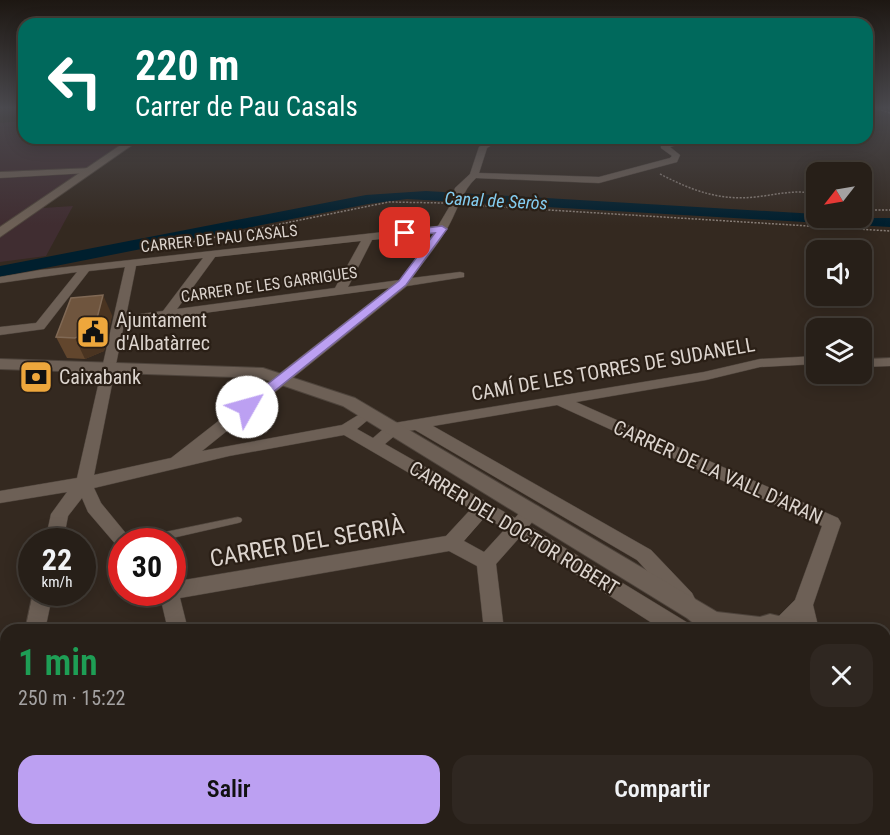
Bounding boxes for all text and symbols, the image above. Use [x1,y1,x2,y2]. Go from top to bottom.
text: 220 m [135,41,240,90]
icon: left [36,42,114,120]
text: Carrer de Pau Casals [135,91,358,123]
north arrow [806,162,872,228]
map controls [806,162,872,384]
water label: Canal de Seròs [444,187,548,214]
pin [379,207,430,258]
icon: arrive [388,216,421,249]
street label: CARRER DE PAU CASALS [140,221,298,256]
button: sound [806,240,872,306]
street label: CARRER DE LES GARRIGUES [180,263,359,306]
place label: Ajuntament d'Albatàrrec [116,308,210,355]
public building icon: Ajuntament d'Albatàrrec [75,314,111,350]
button: layers [806,318,872,384]
street label: CAMÍ DE LES TORRES DE SUDANELL [469,332,757,406]
bank icon: Caixabank [18,359,54,395]
place label: Caixabank [59,365,141,389]
position arrow [215,375,279,439]
street label: CARRER DE LA VALL D'ARAN [610,415,826,529]
street label: CARRER DEL DOCTOR ROBERT [405,456,623,600]
street label: CARRER DEL SEGRIÀ [208,511,407,573]
speed limit sign: 30 [108,528,186,606]
text: 22 [42,542,72,577]
text: km/h [42,573,72,591]
text: 1 min [18,642,98,684]
button: close [810,644,873,707]
text: 250 m · 15:22 [18,686,125,710]
button: Salir [18,755,440,824]
button: Compartir [452,755,873,824]

